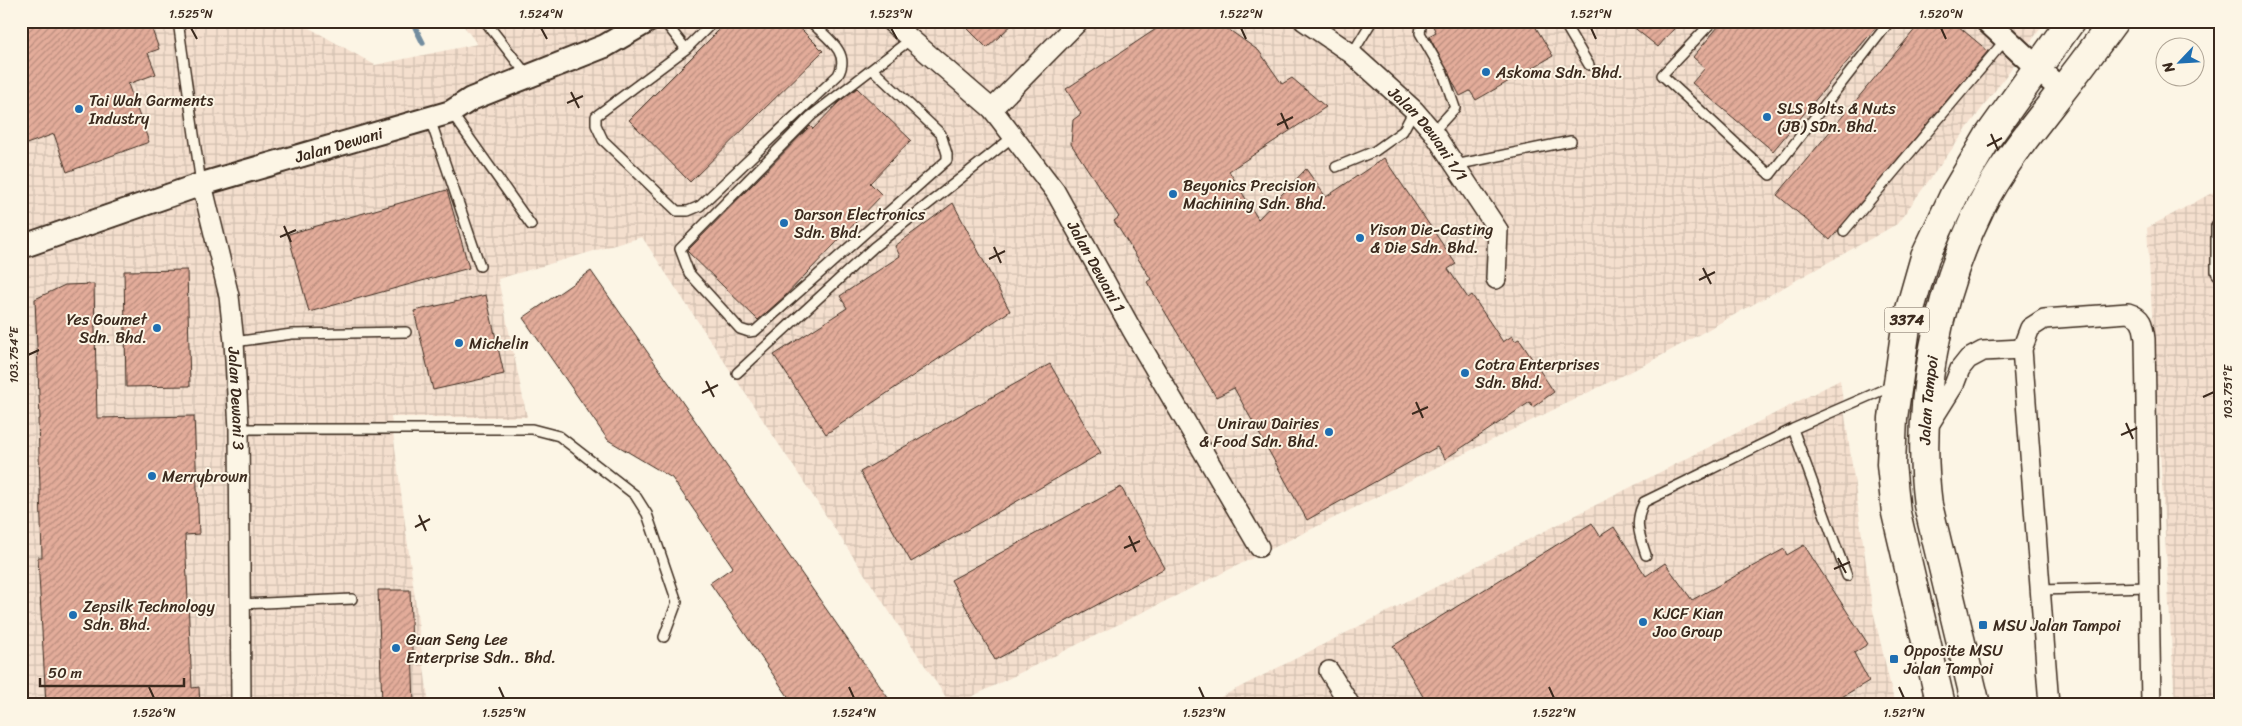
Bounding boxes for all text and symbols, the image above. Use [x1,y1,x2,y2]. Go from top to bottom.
text: 1.525°N [169,3,214,25]
text: 1.524°N [519,3,564,25]
text: 1.523°N [869,3,913,25]
text: 1.522°N [1219,3,1263,25]
text: 1.521°N [1570,3,1612,25]
text: 1.520°N [1919,3,1964,25]
north arrow [2154,38,2204,88]
text: N [2155,57,2182,78]
place label: Askoma Sdn. Bhd. [1495,58,1623,87]
marker: Askoma Sdn. Bhd. [1480,66,1492,78]
street label: Jalan Dewani 1/1 [1380,78,1476,187]
place label: Tai Wah Garments Industry [88,86,214,133]
place label: SLS Bolts & Nuts (JB) SDn. Bhd. [1777,94,1897,141]
marker: Tai Wah Garments Industry [73,103,85,115]
marker: SLS Bolts & Nuts (JB) SDn. Bhd. [1761,111,1773,123]
street label: Jalan Dewani [290,118,387,172]
place label: Beyonics Precision Machining Sdn. Bhd. [1183,171,1327,218]
marker: Beyonics Precision Machining Sdn. Bhd. [1167,188,1179,200]
place label: Darson Electronics Sdn. Bhd. [794,200,926,247]
street label: Jalan Dewani 1 [1058,214,1134,318]
place label: Yison Die-Casting & Die Sdn. Bhd. [1370,215,1493,262]
marker: Darson Electronics Sdn. Bhd. [778,217,790,229]
marker: Yison Die-Casting & Die Sdn. Bhd. [1354,232,1366,244]
place label: Yes Goumet Sdn. Bhd. [67,305,148,352]
road number: 3374 [1884,308,1930,332]
marker: Yes Goumet Sdn. Bhd. [151,322,163,334]
text: 103.754°E [3,325,25,383]
place label: Michelin [469,329,529,358]
marker: Michelin [453,337,465,349]
street label: Jalan Dewani 3 [219,345,253,450]
place label: Cotra Enterprises Sdn. Bhd. [1475,350,1600,397]
street label: Jalan Tampoi [1910,353,1947,446]
text: 103.751°E [2217,364,2239,419]
marker: Cotra Enterprises Sdn. Bhd. [1459,367,1471,379]
place label: Uniraw Dairies & Food Sdn. Bhd. [1199,409,1320,456]
marker: Uniraw Dairies & Food Sdn. Bhd. [1323,426,1335,438]
place label: Merrybrown [162,462,248,491]
marker: Merrybrown [146,470,158,482]
place label: Zepsilk Technology Sdn. Bhd. [83,592,215,639]
place label: KJCF Kian Joo Group [1652,599,1724,646]
marker: Zepsilk Technology Sdn. Bhd. [67,609,79,621]
place label: MSU Jalan Tampoi [1993,611,2121,640]
marker: KJCF Kian Joo Group [1637,616,1649,628]
marker: MSU Jalan Tampoi [1977,619,1989,631]
place label: Guan Seng Lee Enterprise Sdn.. Bhd. [406,625,556,672]
place label: Opposite MSU Jalan Tampoi [1903,636,2003,683]
marker: Guan Seng Lee Enterprise Sdn.. Bhd. [390,642,402,654]
marker: Opposite MSU Jalan Tampoi [1888,653,1900,665]
scale bar [40,656,184,688]
text: 50 m [48,660,83,686]
text: 1.526°N [132,702,176,724]
text: 1.525°N [482,702,527,724]
text: 1.524°N [832,702,877,724]
text: 1.523°N [1182,702,1226,724]
text: 1.522°N [1532,702,1576,724]
text: 1.521°N [1883,702,1925,724]

